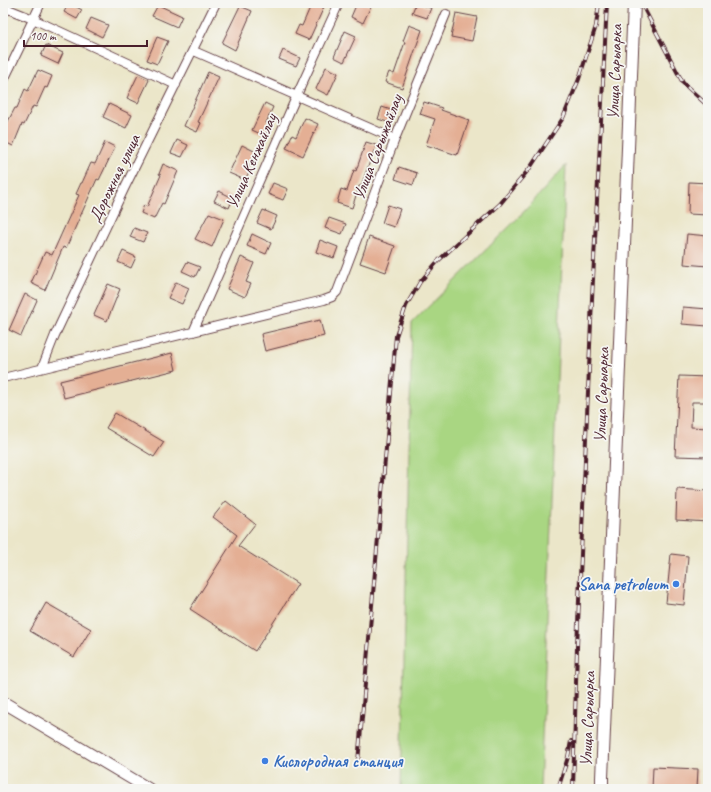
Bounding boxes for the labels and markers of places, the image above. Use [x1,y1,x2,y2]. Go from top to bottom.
place label: Sana petroleum [579,574,669,595]
marker: Sana petroleum [671,579,681,589]
place label: Кислородная станция [273,751,403,772]
marker: Кислородная станция [260,756,270,766]

